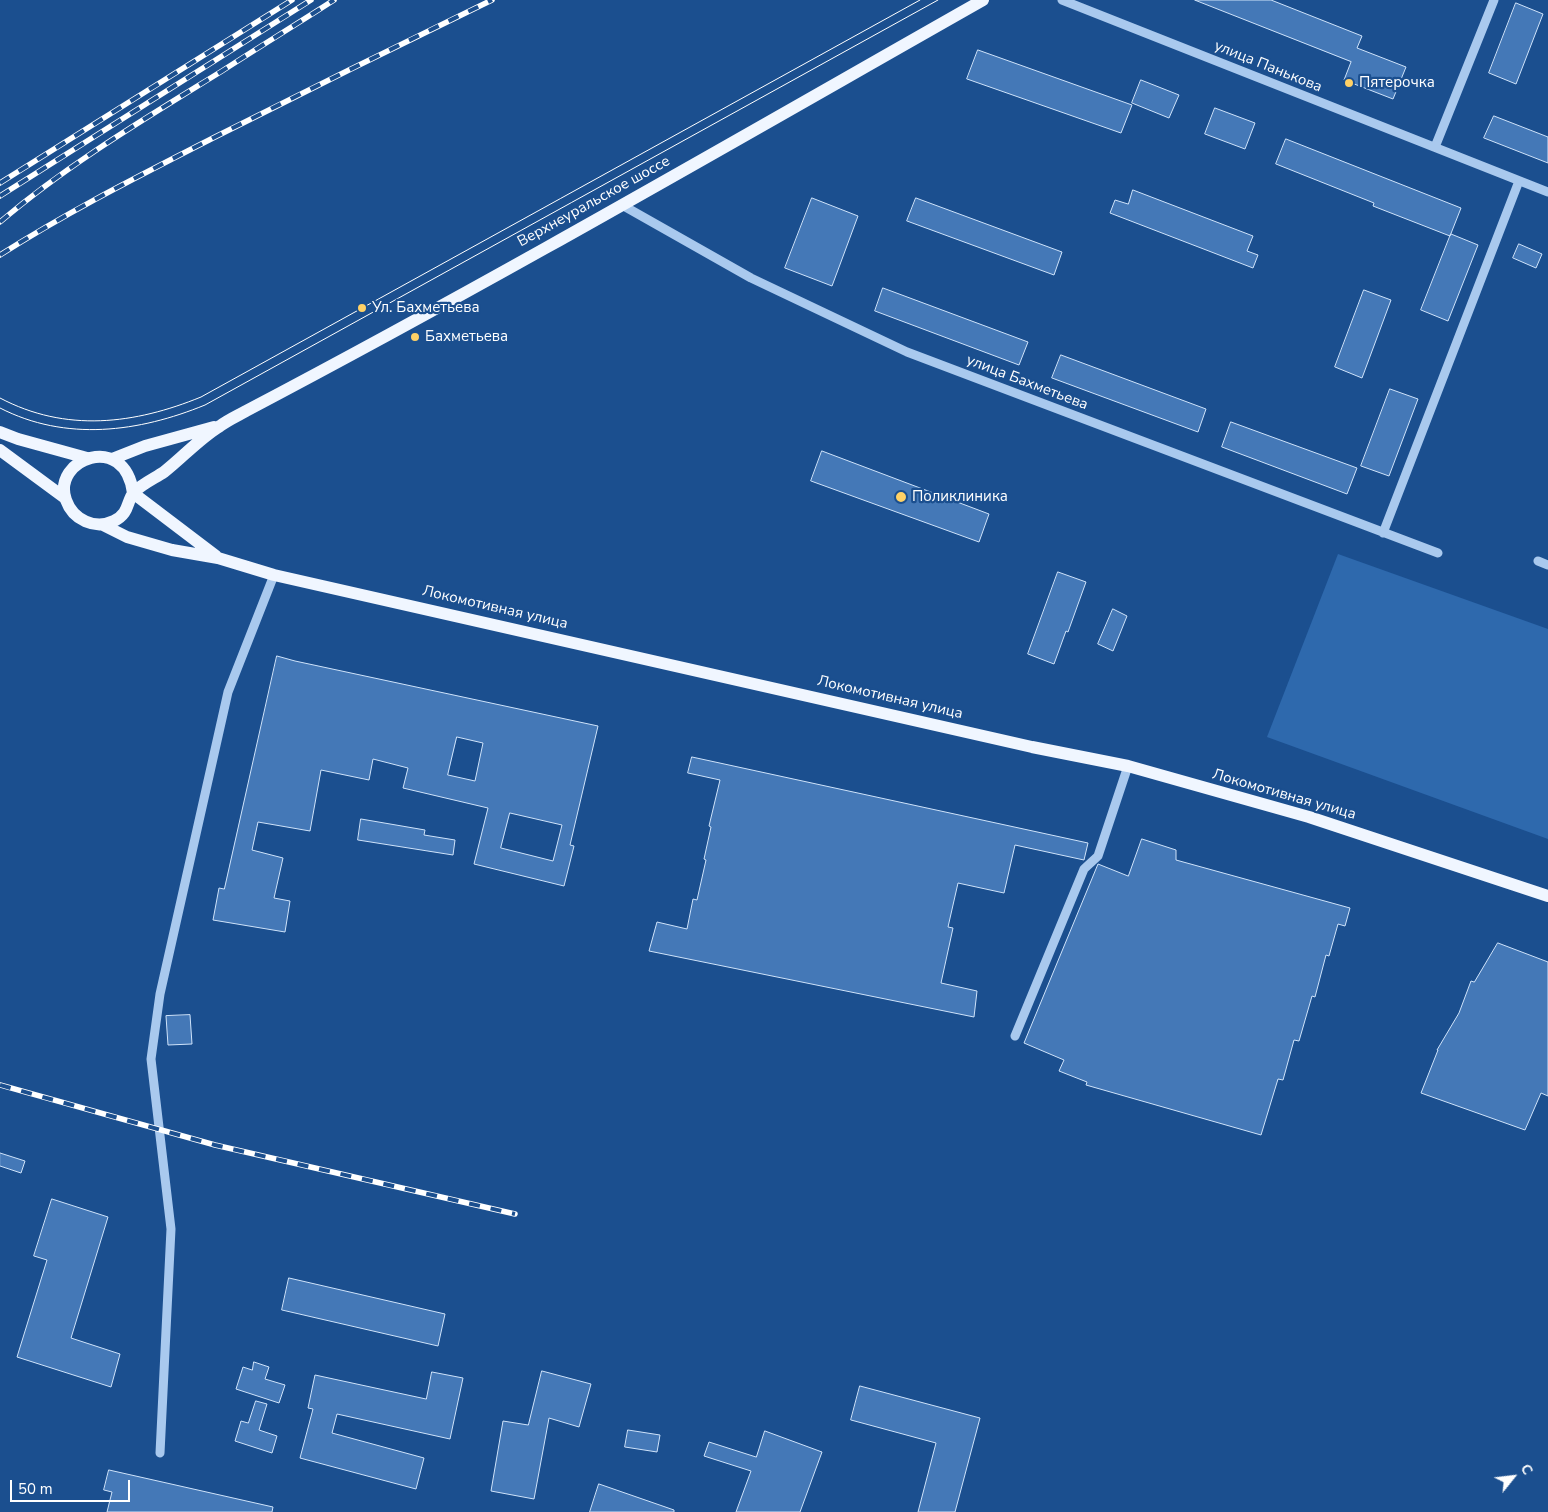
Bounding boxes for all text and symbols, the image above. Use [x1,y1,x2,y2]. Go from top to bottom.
street label: улица Панькова [1211,37,1325,97]
place label: Пятерочка [1359,74,1435,92]
marker: Пятерочка [1343,77,1355,89]
street label: Верхнеуральское шоссе [515,153,673,251]
place label: Ул. Бахметьева [372,299,479,317]
marker: Ул. Бахметьева [356,302,368,314]
place label: Бахметьева [425,328,508,346]
marker: Бахметьева [409,331,421,343]
street label: улица Бахметьева [964,352,1090,414]
place label: Поликлиника [912,488,1008,506]
marker: Поликлиника [894,490,908,504]
street label: Локомотивная улица [421,583,569,633]
street label: Локомотивная улица [816,673,964,723]
street label: Локомотивная улица [1210,766,1358,824]
north arrow [1488,1452,1538,1502]
text: С [1516,1461,1537,1478]
scale bar [12,1470,132,1502]
text: 50 m [18,1479,53,1499]

